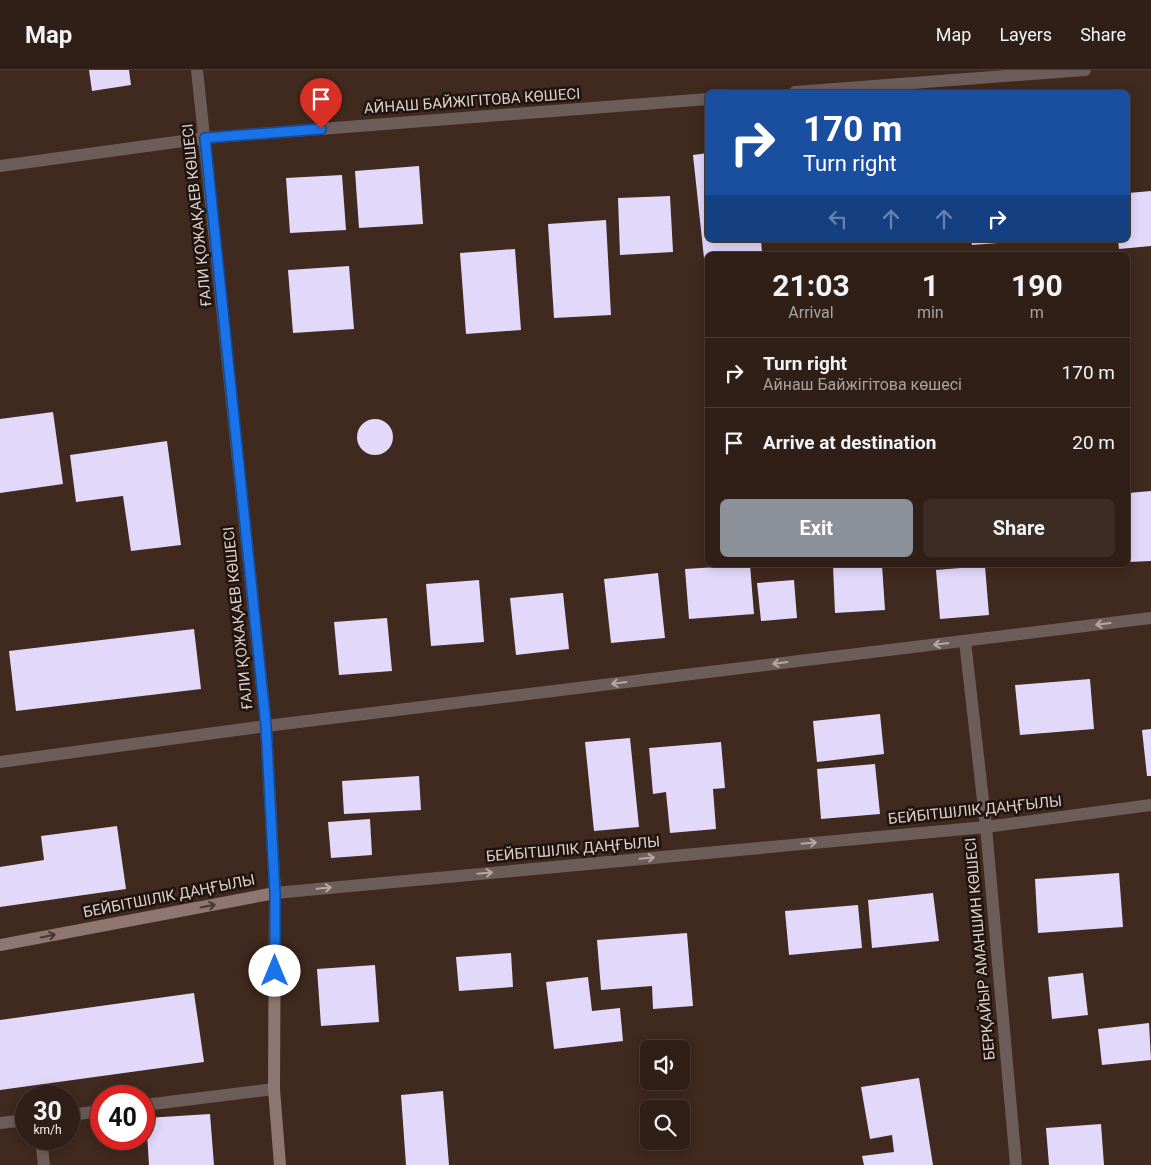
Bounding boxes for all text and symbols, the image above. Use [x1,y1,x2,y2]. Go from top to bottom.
text: Map [25,21,72,49]
text: Map [936,24,971,45]
text: Layers [999,24,1052,45]
text: Share [1080,24,1126,45]
pin [300,78,342,129]
street label: АЙНАШ БАЙЖІГІТОВА КӨШЕСІ [363,84,581,118]
icon: arrive [307,85,335,113]
text: 170 m [803,109,902,150]
icon: right [720,110,785,175]
street label: ҒАЛИ ҚОЖАҚАЕВ КӨШЕСІ [178,123,216,307]
text: Turn right [803,151,897,176]
icon: left [824,205,852,233]
icon: ahead [877,205,905,233]
icon: ahead [930,205,958,233]
icon: right [983,205,1011,233]
text: 21:03 [772,268,850,303]
text: 1 [922,268,939,303]
text: 190 [1011,268,1063,303]
text: Arrival [788,303,834,322]
text: min [917,303,944,322]
text: m [1030,303,1044,322]
text: Turn right [763,352,847,375]
icon: right [720,359,748,387]
text: 170 m [1062,361,1115,384]
text: Айнаш Байжігітова көшесі [763,375,962,394]
icon: arrive [720,429,748,457]
text: Arrive at destination [763,431,936,454]
text: 20 m [1072,431,1115,454]
button: Exit [720,499,913,557]
button: Share [923,499,1115,557]
street label: ҒАЛИ ҚОЖАҚАЕВ КӨШЕСІ [219,526,257,710]
one-way arrow [1095,619,1111,629]
one-way arrow [934,639,950,649]
one-way arrow [772,658,788,668]
one-way arrow [611,678,627,688]
street label: БЕЙБІТШІЛІК ДАҢҒЫЛЫ [887,792,1063,828]
street label: БЕЙБІТШІЛІК ДАҢҒЫЛЫ [485,832,661,866]
street label: БЕРҚАЙЫР АМАНШИН КӨШЕСІ [961,837,999,1061]
one-way arrow [801,838,817,848]
one-way arrow [639,853,655,863]
one-way arrow [477,868,493,878]
street label: БЕЙБІТШІЛІК ДАҢҒЫЛЫ [81,870,257,922]
one-way arrow [315,883,331,893]
one-way arrow [199,900,215,910]
one-way arrow [39,930,55,940]
position arrow [248,944,300,996]
map controls [640,1040,690,1150]
button: sound [640,1040,690,1090]
speed limit sign: 40 [90,1085,155,1150]
text: 30 [33,1097,62,1126]
button: search [640,1100,690,1150]
text: km/h [33,1123,62,1137]

